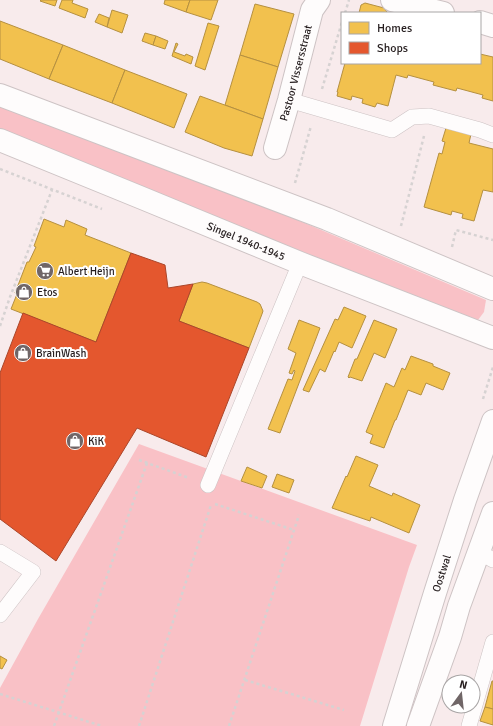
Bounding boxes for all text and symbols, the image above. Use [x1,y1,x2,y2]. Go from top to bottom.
legend [341,12,481,64]
text: Homes [377,21,412,36]
street label: Pastoor Vissersstraat [277,23,315,123]
text: Shops [377,41,408,56]
street label: Singel 1940-1945 [205,219,287,263]
supermarket icon: Albert Heijn [35,261,55,281]
place label: Albert Heijn [58,265,115,278]
shop icon: Etos [14,282,34,302]
place label: Etos [37,286,58,299]
shop icon: BrainWash [13,343,33,363]
place label: BrainWash [36,347,86,360]
shop icon: KiK [65,431,85,451]
place label: KiK [88,435,105,448]
street label: Oostwal [430,553,454,594]
north arrow [441,674,481,714]
text: N [458,678,469,692]

